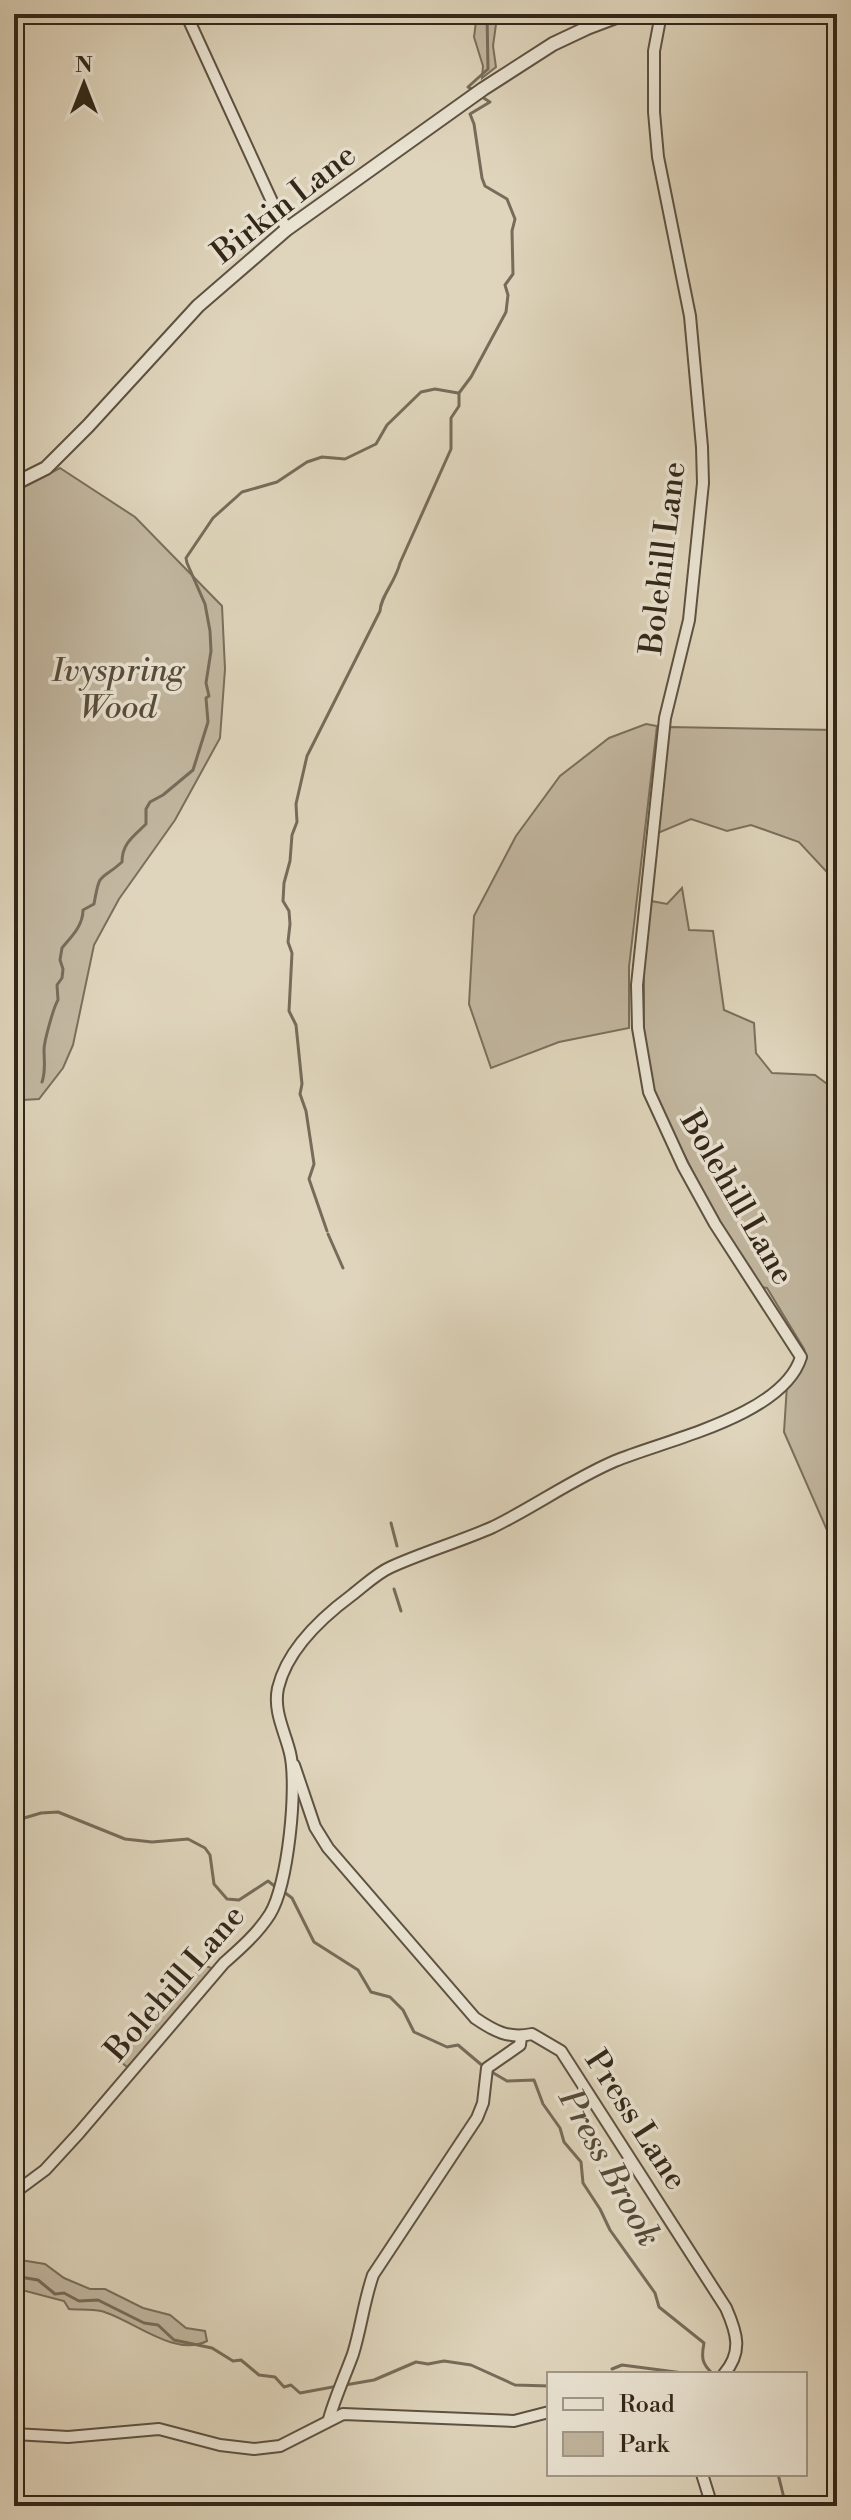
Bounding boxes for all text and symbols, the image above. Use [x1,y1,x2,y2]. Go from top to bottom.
north arrow [44,44,124,124]
text: N [75,52,93,79]
street label: Birkin Lane [203,135,364,273]
street label: Bolehill Lane [631,459,695,658]
park label: Ivyspring Wood [51,651,186,728]
street label: Bolehill Lane [671,1103,803,1292]
street label: Bolehill Lane [96,1897,254,2070]
street label: Press Lane [576,2042,696,2198]
water label: Press Brook [548,2081,669,2254]
legend [547,2372,807,2476]
text: Road [619,2390,675,2420]
text: Park [619,2430,670,2460]

